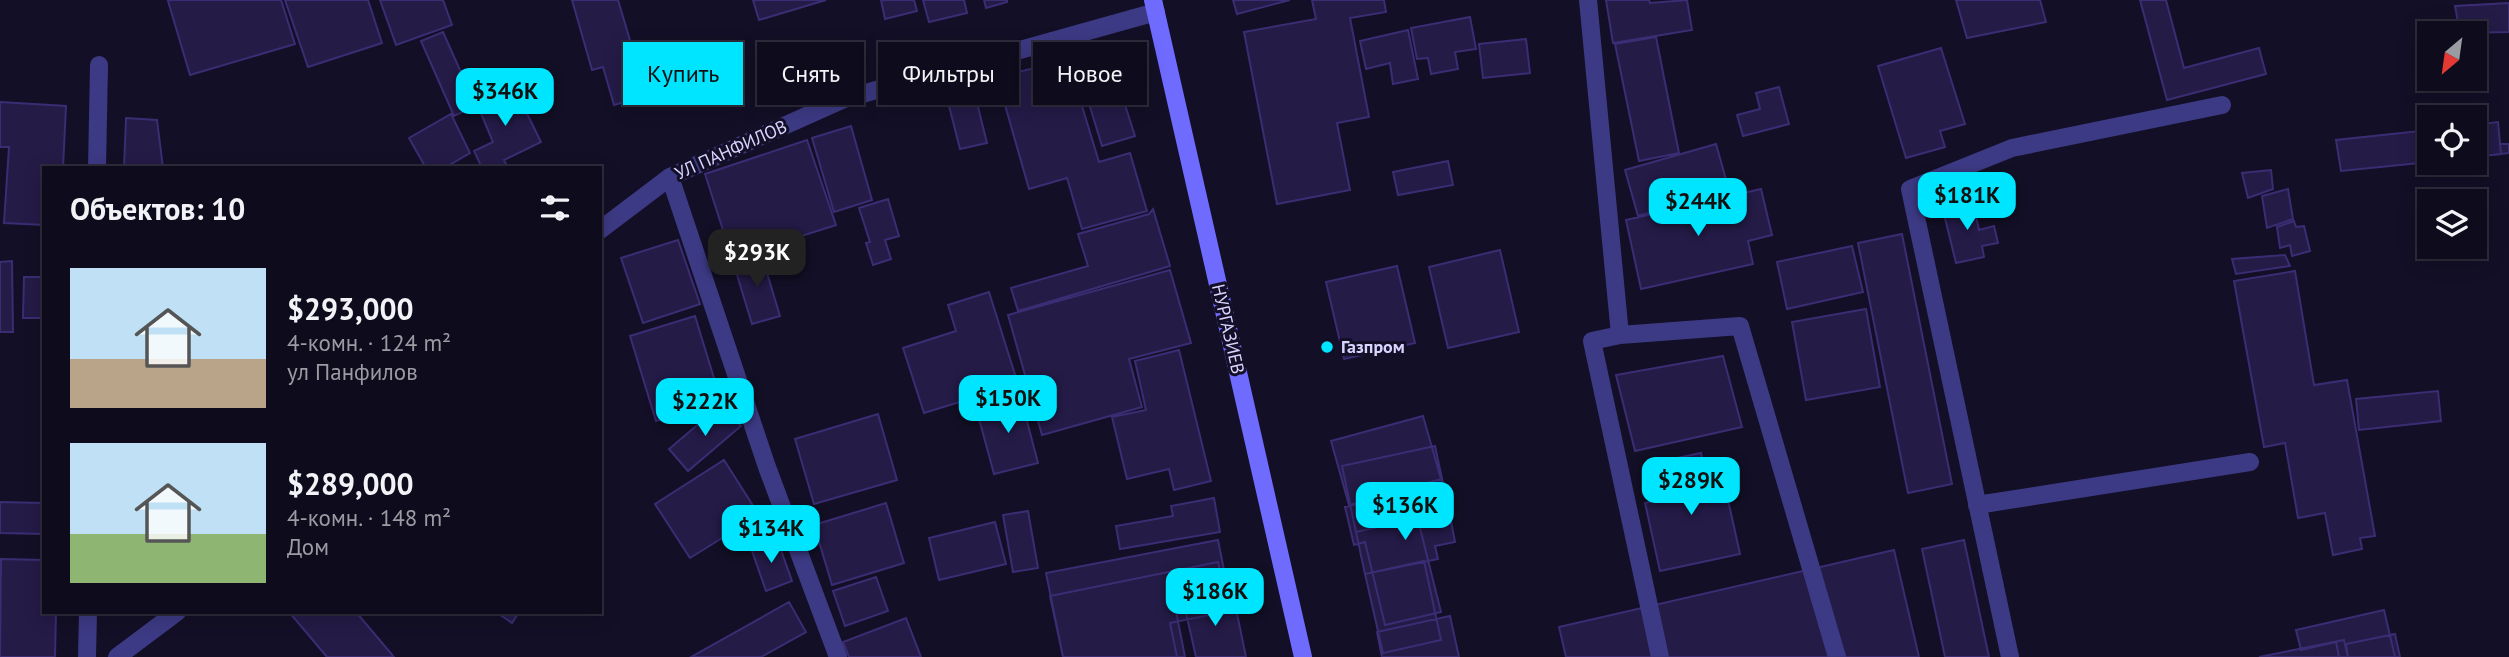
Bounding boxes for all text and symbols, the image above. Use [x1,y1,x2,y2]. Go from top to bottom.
north arrow [2417,21,2487,91]
map controls [2417,21,2487,259]
chip: Купить [623,42,743,105]
chip: Снять [757,42,864,105]
chip: Фильтры [878,42,1019,105]
chip: Новое [1033,42,1147,105]
pin: $346K [456,68,554,128]
text: $346K [472,76,538,105]
button: locate [2417,105,2487,175]
street label: УЛ ПАНФИЛОВ [671,115,790,185]
pin: $181K [1918,173,2016,232]
pin: $244K [1649,178,1747,238]
text: $181K [1934,180,2000,209]
text: $244K [1665,186,1731,215]
text: Объектов: 10 [70,189,245,228]
icon: filters [536,189,574,227]
button: layers [2417,189,2487,259]
pin: $293K [708,230,806,289]
text: $293K [724,237,790,266]
street label: НУРГАЗИЕВ [1207,282,1250,376]
text: $293,000 [287,289,414,328]
icon: home [126,296,210,380]
text: 4-комн. · 124 m² [287,328,451,357]
place label: Газпром [1341,335,1405,358]
marker: Газпром [1319,339,1335,355]
text: ул Панфилов [287,357,418,386]
pin: $150K [959,376,1057,435]
pin: $222K [656,378,754,438]
text: $150K [975,383,1041,412]
text: $222K [672,386,738,415]
pin: $289K [1642,458,1740,517]
text: $289,000 [287,464,414,503]
text: $289K [1658,465,1724,494]
icon: home [126,471,210,555]
pin: $136K [1356,482,1454,542]
text: $136K [1372,490,1438,519]
text: 4-комн. · 148 m² [287,503,451,532]
pin: $134K [722,505,820,565]
text: $134K [738,513,804,542]
text: Дом [287,532,329,561]
pin: $186K [1166,568,1264,628]
text: $186K [1182,576,1248,605]

